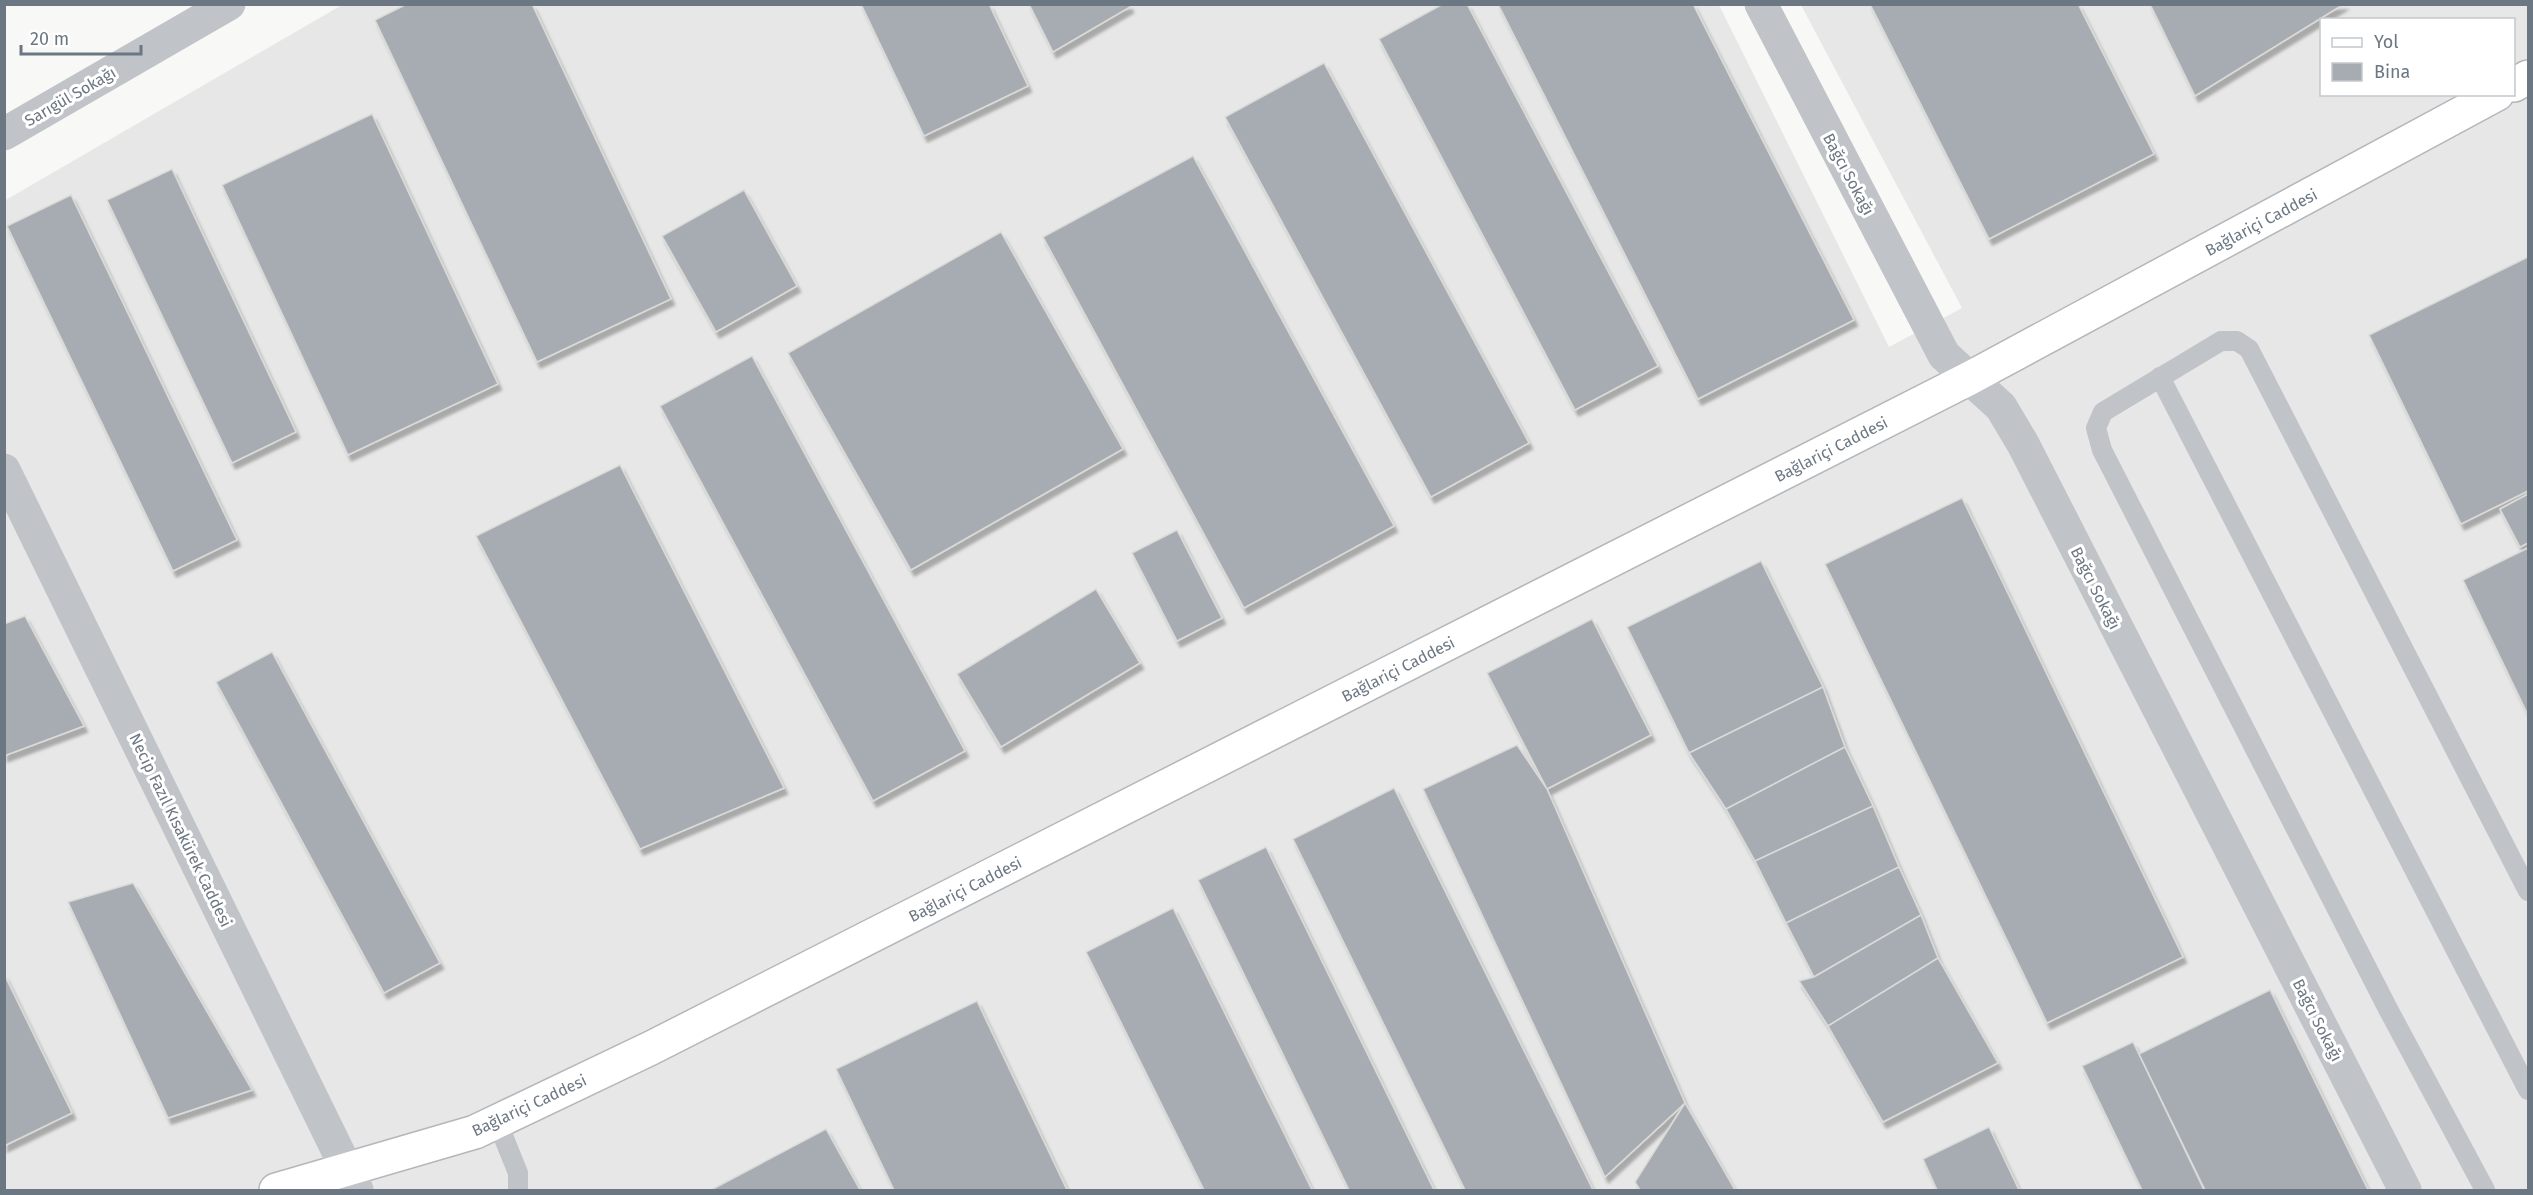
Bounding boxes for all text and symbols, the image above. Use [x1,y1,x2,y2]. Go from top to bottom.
scale bar [21,18,141,56]
legend [2320,18,2515,96]
text: 20 m [30,28,69,50]
text: Yol [2374,31,2399,53]
text: Bina [2374,61,2410,83]
street label: Sarıgül Sokağı [21,63,119,130]
street label: Bağcı Sokağı [1819,130,1878,218]
street label: Bağlariçi Caddesi [2202,185,2321,261]
street label: Bağlariçi Caddesi [1772,413,1891,487]
street label: Bağcı Sokağı [2067,544,2124,633]
street label: Bağlariçi Caddesi [1339,633,1458,707]
street label: Necip Fazıl Kısakürek Caddesi [125,730,236,930]
street label: Bağlariçi Caddesi [906,853,1025,927]
street label: Bağcı Sokağı [2289,976,2346,1065]
street label: Bağlariçi Caddesi [469,1071,590,1141]

